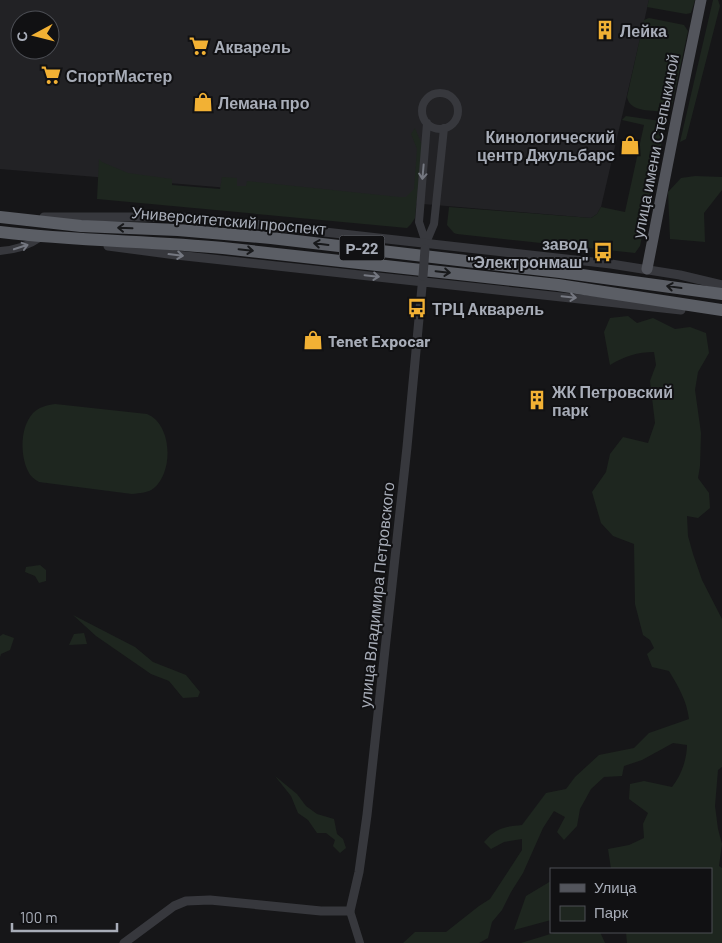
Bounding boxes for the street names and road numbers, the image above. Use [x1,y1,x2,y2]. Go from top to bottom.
street label: улица имени Степыкиной [628,52,682,240]
street label: Университетский проспект [131,202,328,238]
road number: Р-22 [340,236,384,260]
street label: улица Владимира Петровского [355,481,397,709]

